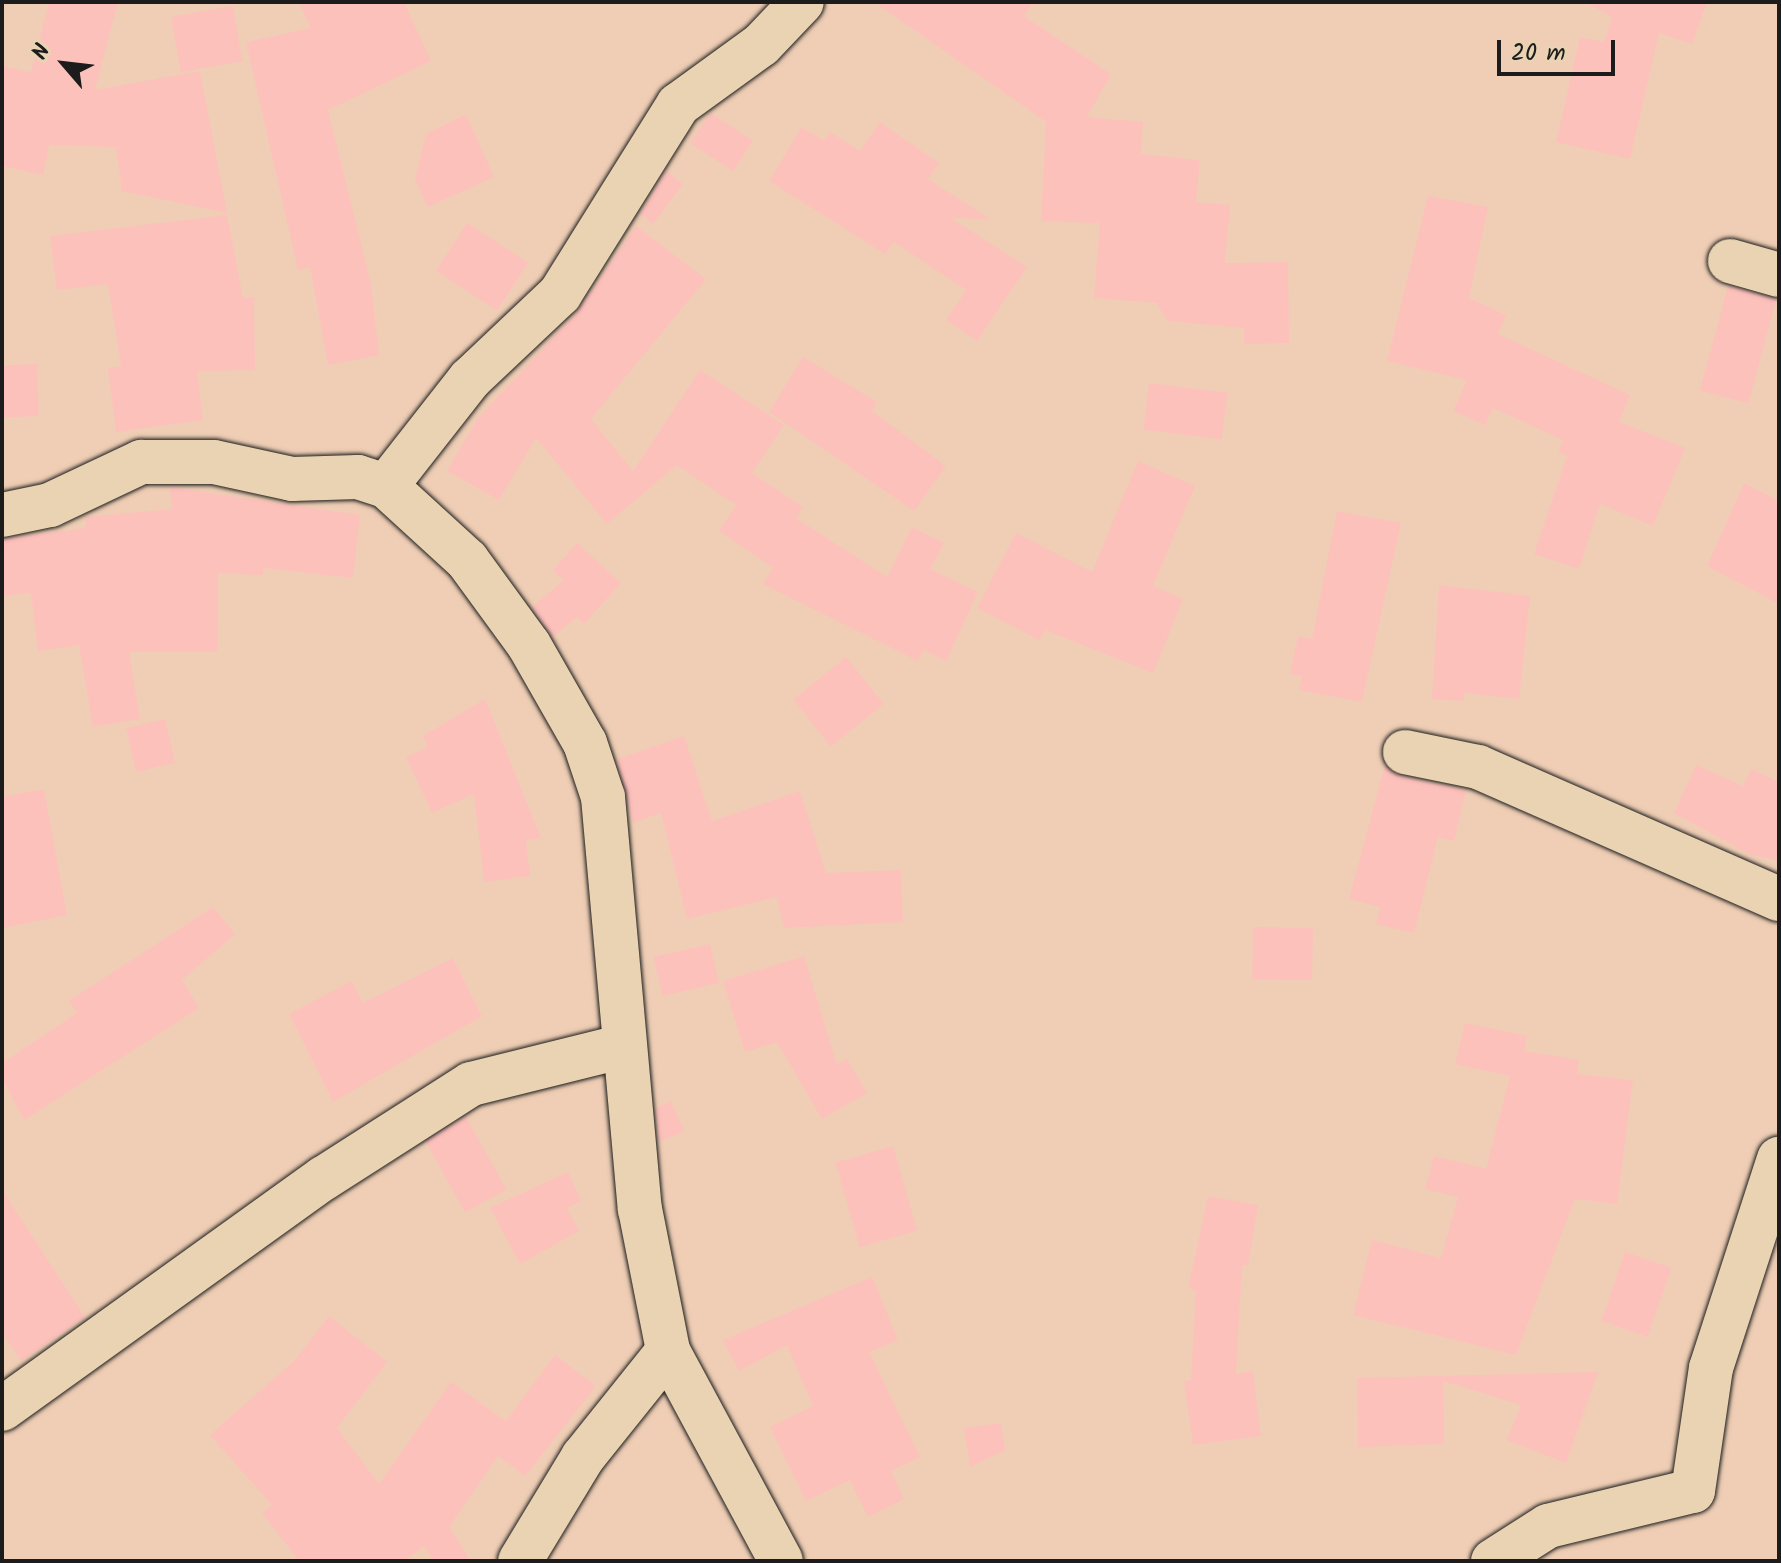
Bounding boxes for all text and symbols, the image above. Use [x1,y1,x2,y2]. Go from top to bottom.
north arrow [24,24,104,104]
scale bar [1501,24,1619,74]
text: 20 m [1511,34,1566,73]
text: N [24,38,61,67]

